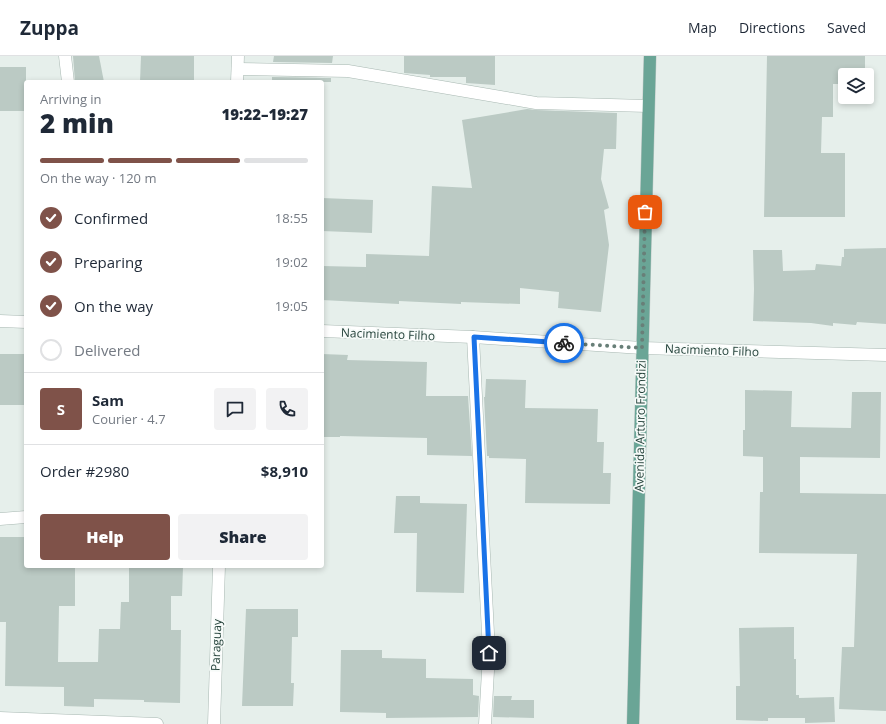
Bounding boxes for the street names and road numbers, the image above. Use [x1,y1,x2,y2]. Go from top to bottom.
street label: Nacimiento Filho [341,324,435,344]
street label: Nacimiento Filho [665,340,759,360]
street label: Avenida Arturo Frondizi [630,360,650,492]
street label: Paraguay [207,618,225,671]

